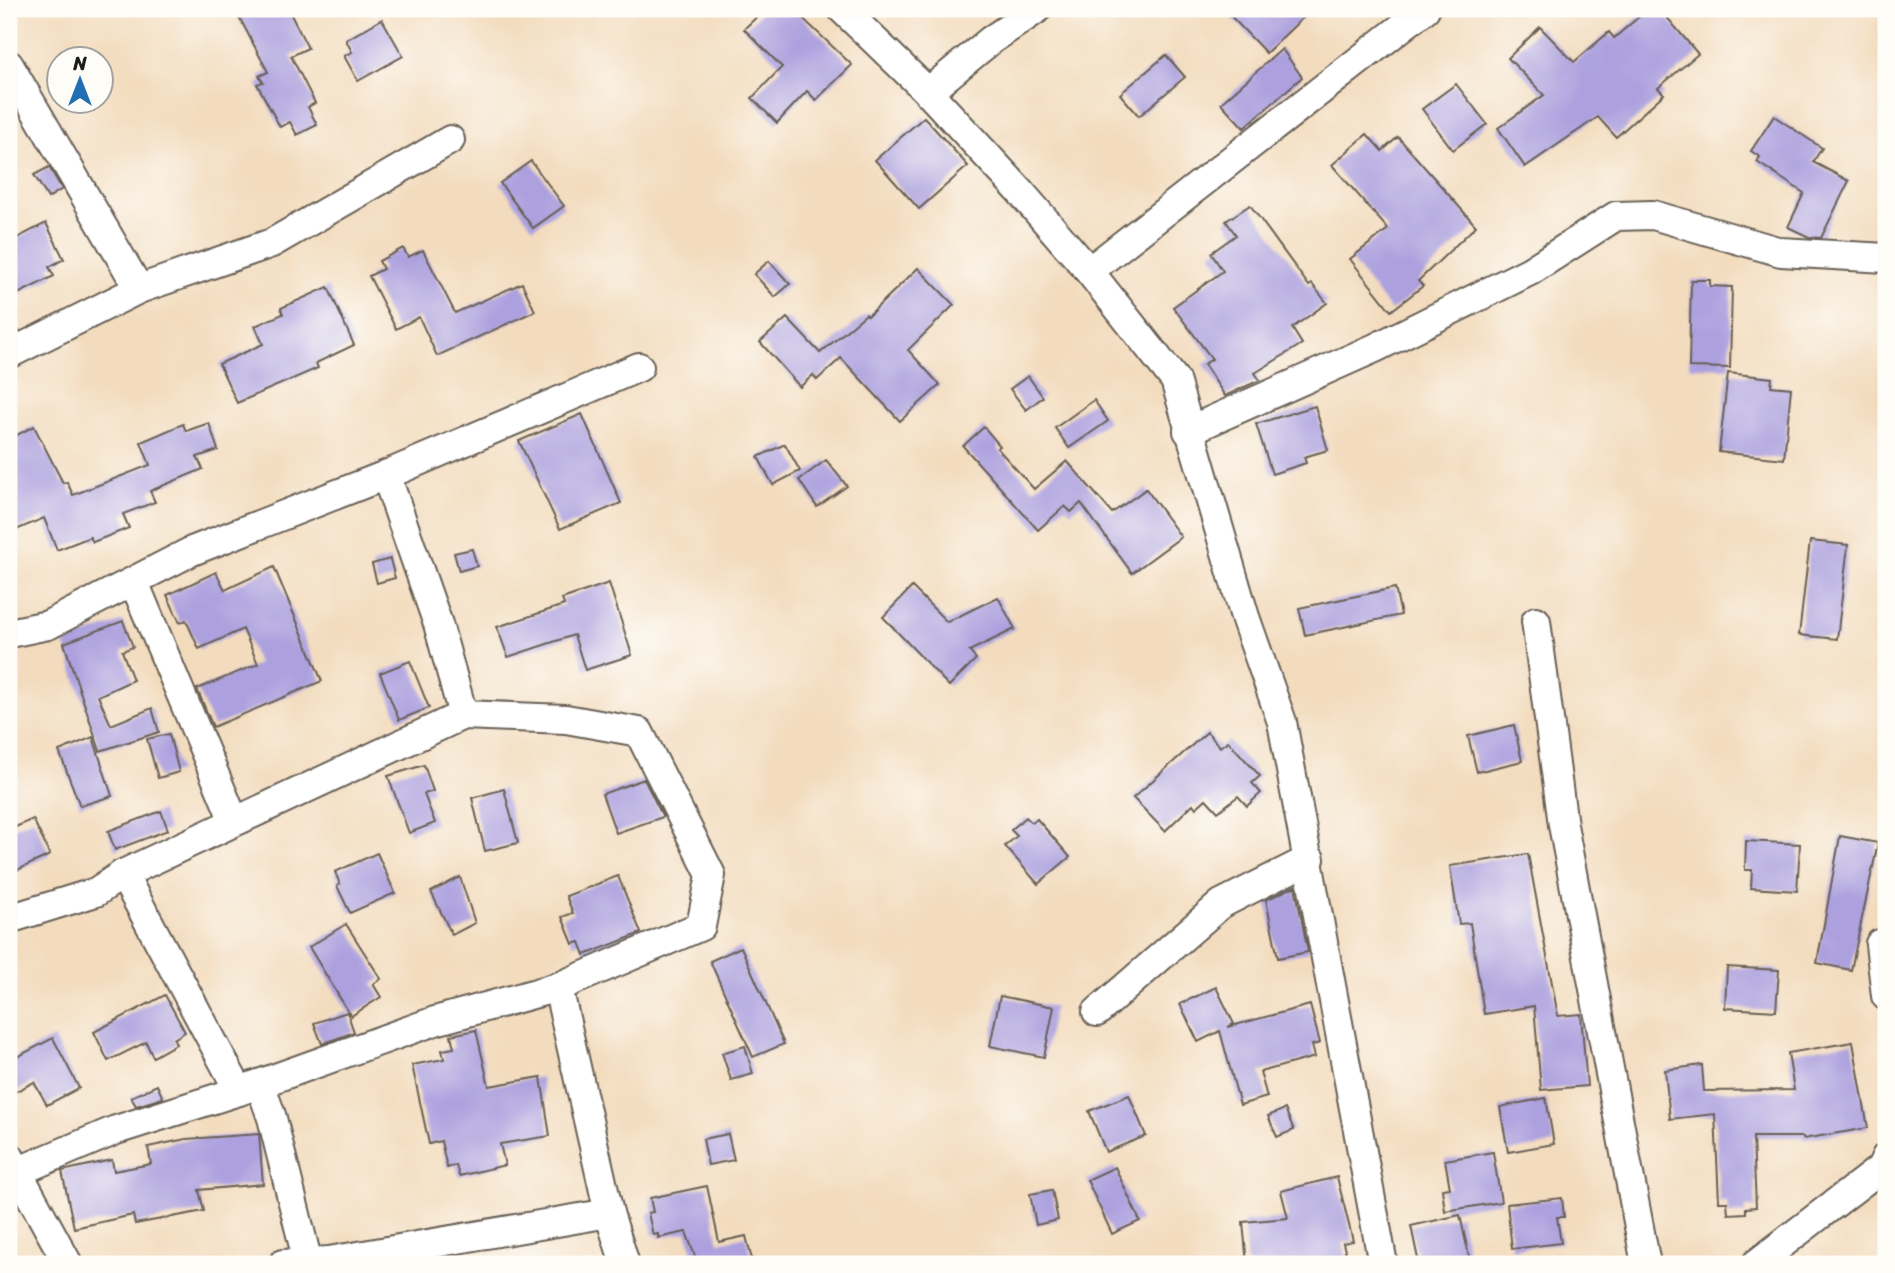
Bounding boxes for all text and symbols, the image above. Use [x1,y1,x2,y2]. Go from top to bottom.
north arrow [46,46,116,116]
text: N [72,47,87,80]

